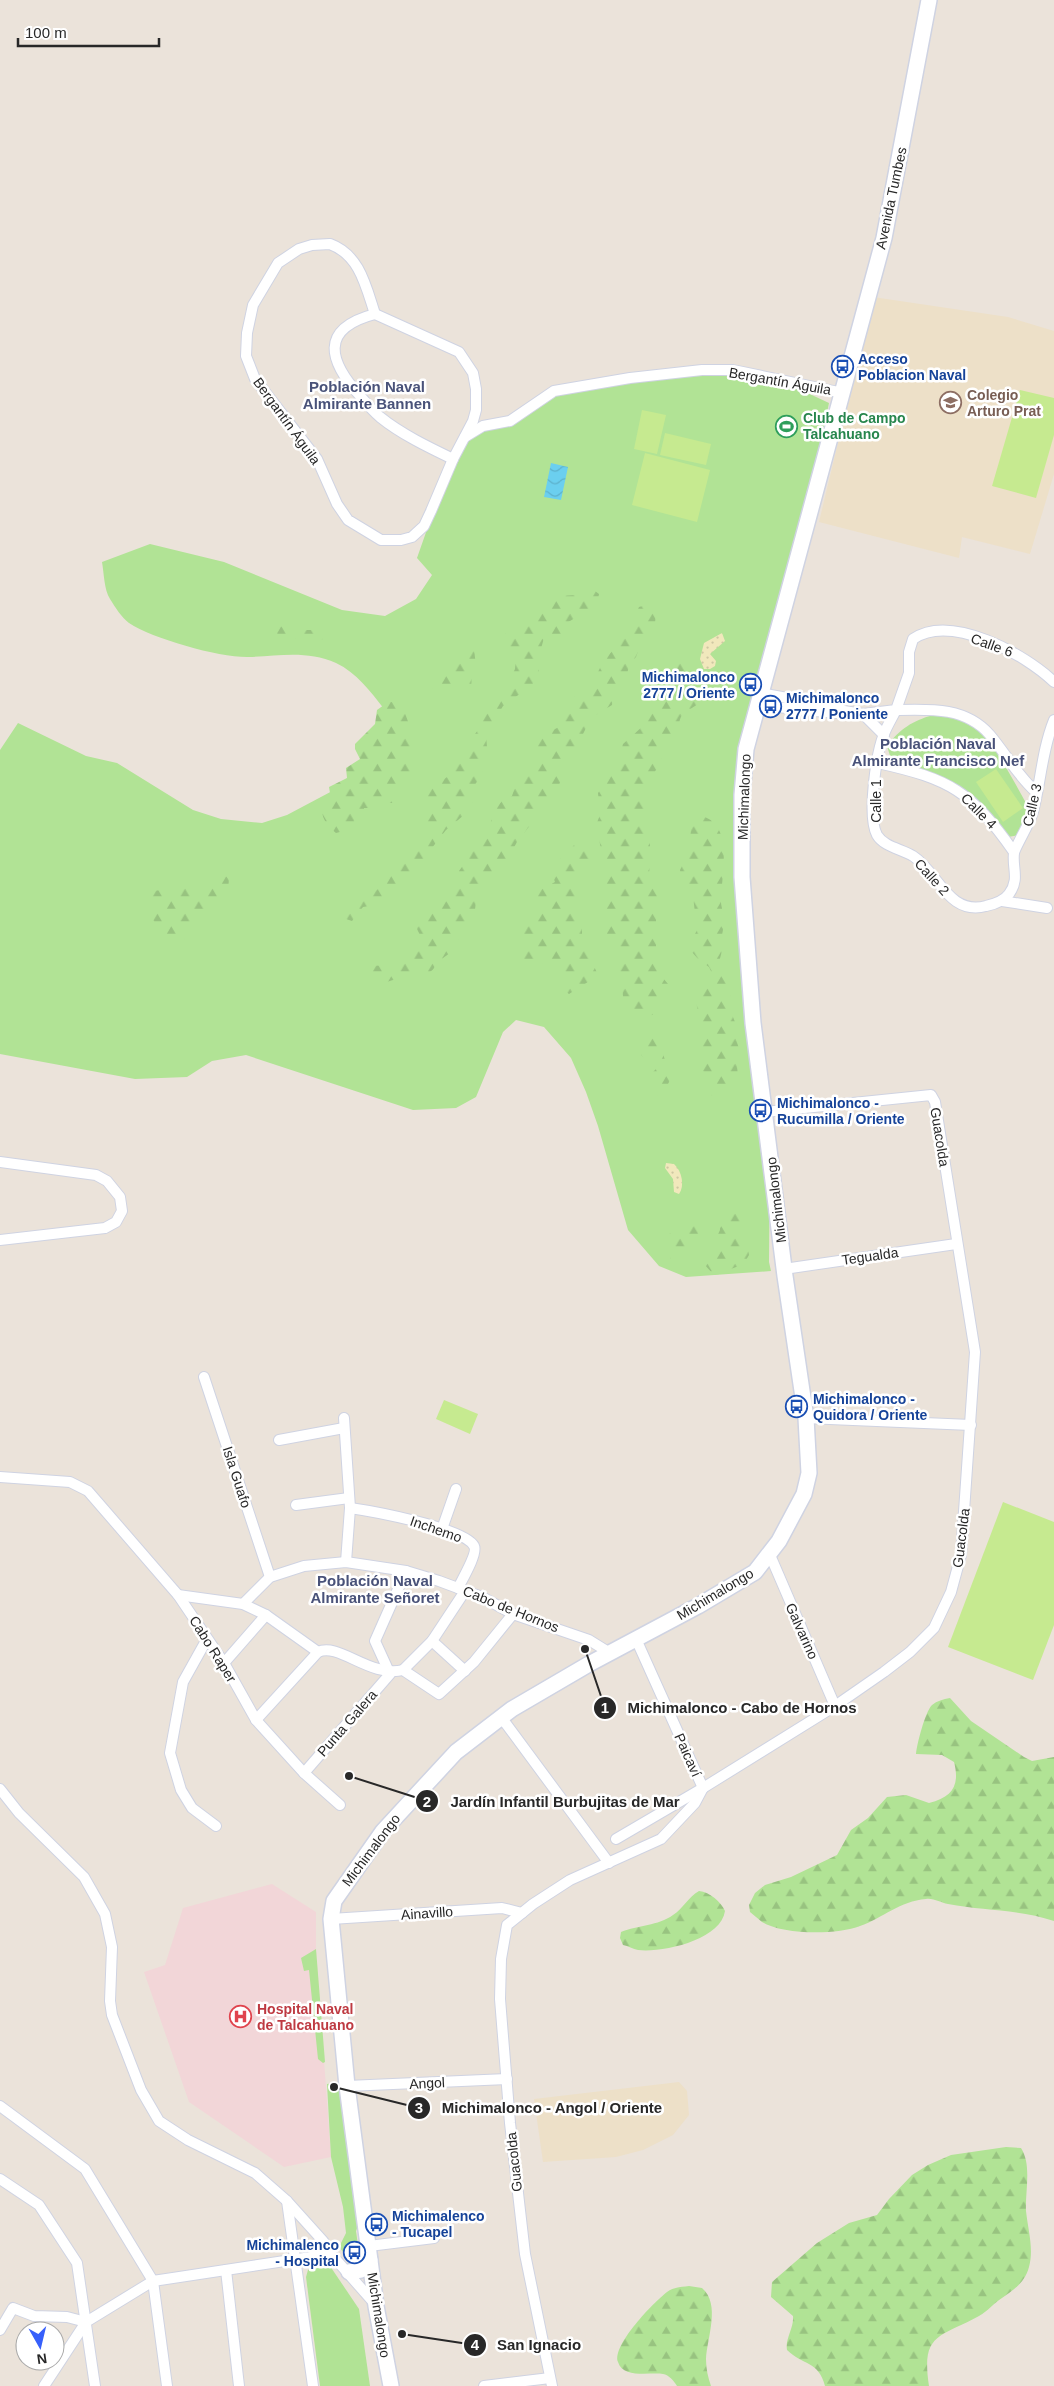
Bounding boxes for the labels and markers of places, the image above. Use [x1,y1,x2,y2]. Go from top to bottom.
place label: Acceso Poblacion Naval [858,351,966,383]
bus stop icon: Acceso Poblacion Naval [830,355,854,379]
place label: Colegio Arturo Prat [967,387,1041,419]
school or university icon: Colegio Arturo Prat [939,391,963,415]
place label: Club de Campo Talcahuano [803,410,906,442]
sports icon: Club de Campo Talcahuano [775,414,799,438]
place label: Michimalonco 2777 / Oriente [642,669,735,701]
bus stop icon: Michimalonco 2777 / Oriente [739,673,763,697]
place label: Michimalonco 2777 / Poniente [786,690,888,722]
bus stop icon: Michimalonco 2777 / Poniente [758,694,782,718]
place label: Michimalonco - Rucumilla / Oriente [777,1095,905,1127]
bus stop icon: Michimalonco - Rucumilla / Oriente [749,1099,773,1123]
place label: Michimalonco - Quidora / Oriente [813,1391,928,1423]
bus stop icon: Michimalonco - Quidora / Oriente [785,1395,809,1419]
callout: Michimalonco - Cabo de Hornos [592,1693,867,1723]
callout: Jardín Infantil Burbujitas de Mar [415,1786,689,1816]
place label: Hospital Naval de Talcahuano [257,2001,354,2033]
hospital icon: Hospital Naval de Talcahuano [229,2005,253,2029]
callout: Michimalonco - Angol / Oriente [406,2093,672,2123]
place label: Michimalenco - Tucapel [392,2208,485,2240]
bus stop icon: Michimalenco - Tucapel [364,2212,388,2236]
place label: Michimalenco - Hospital [246,2237,339,2269]
bus stop icon: Michimalenco - Hospital [343,2241,367,2265]
callout: San Ignacio [462,2330,591,2360]

